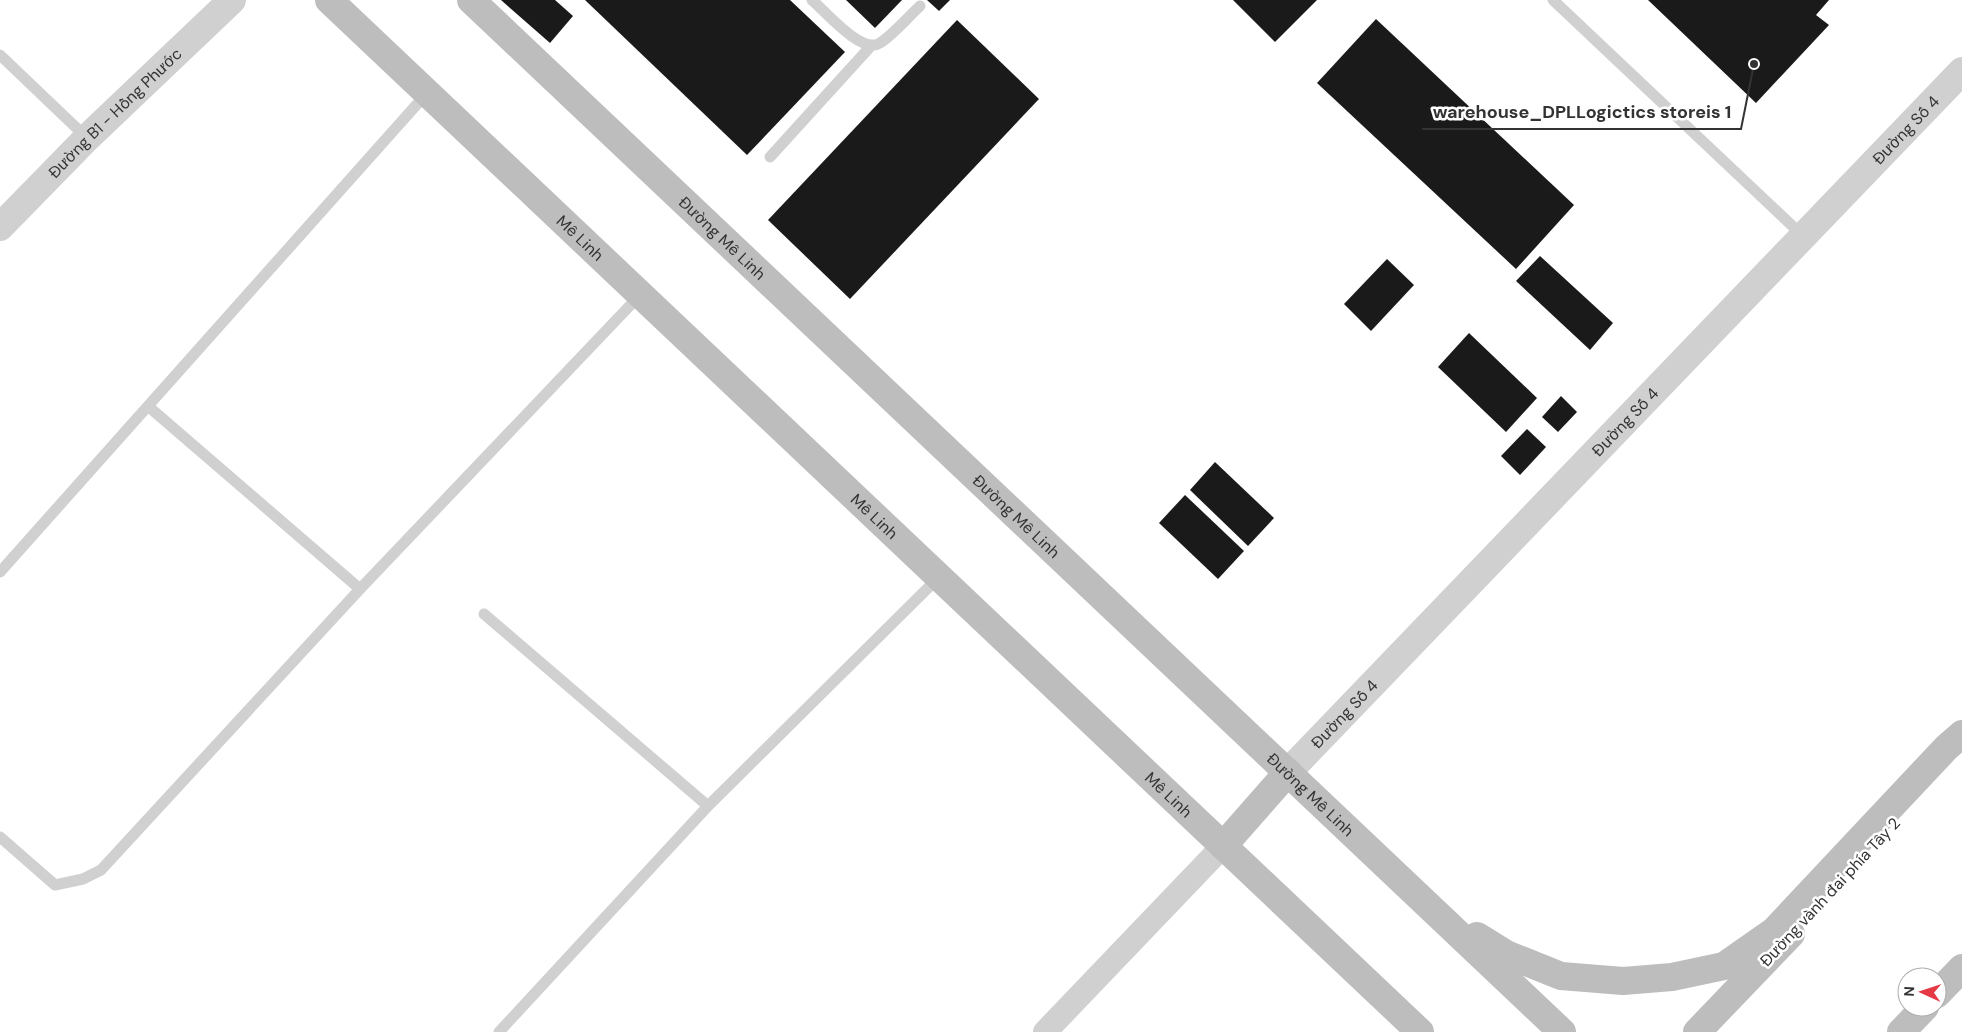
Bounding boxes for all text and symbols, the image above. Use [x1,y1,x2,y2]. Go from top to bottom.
street label: Đường B1 - Hồng Phước [43,43,186,182]
street label: Đường Số 4 [1868,91,1944,169]
callout: warehouse_DPLLogictics storeis 1 [1422,96,1741,129]
text: warehouse_DPLLogictics storeis 1 [1433,100,1731,124]
street label: Đường Mê Linh [674,191,770,284]
street label: Mê Linh [552,210,608,265]
street label: Đường Số 4 [1587,383,1663,461]
street label: Đường Mê Linh [969,470,1065,562]
street label: Mê Linh [846,489,903,543]
street label: Đường Số 4 [1306,675,1382,753]
street label: Đường Mê Linh [1263,748,1359,841]
street label: Mê Linh [1141,767,1197,822]
street label: Đường vành đai phía Tây 2 [1755,813,1905,971]
north arrow [1897,967,1947,1017]
text: N [1900,986,1918,997]

